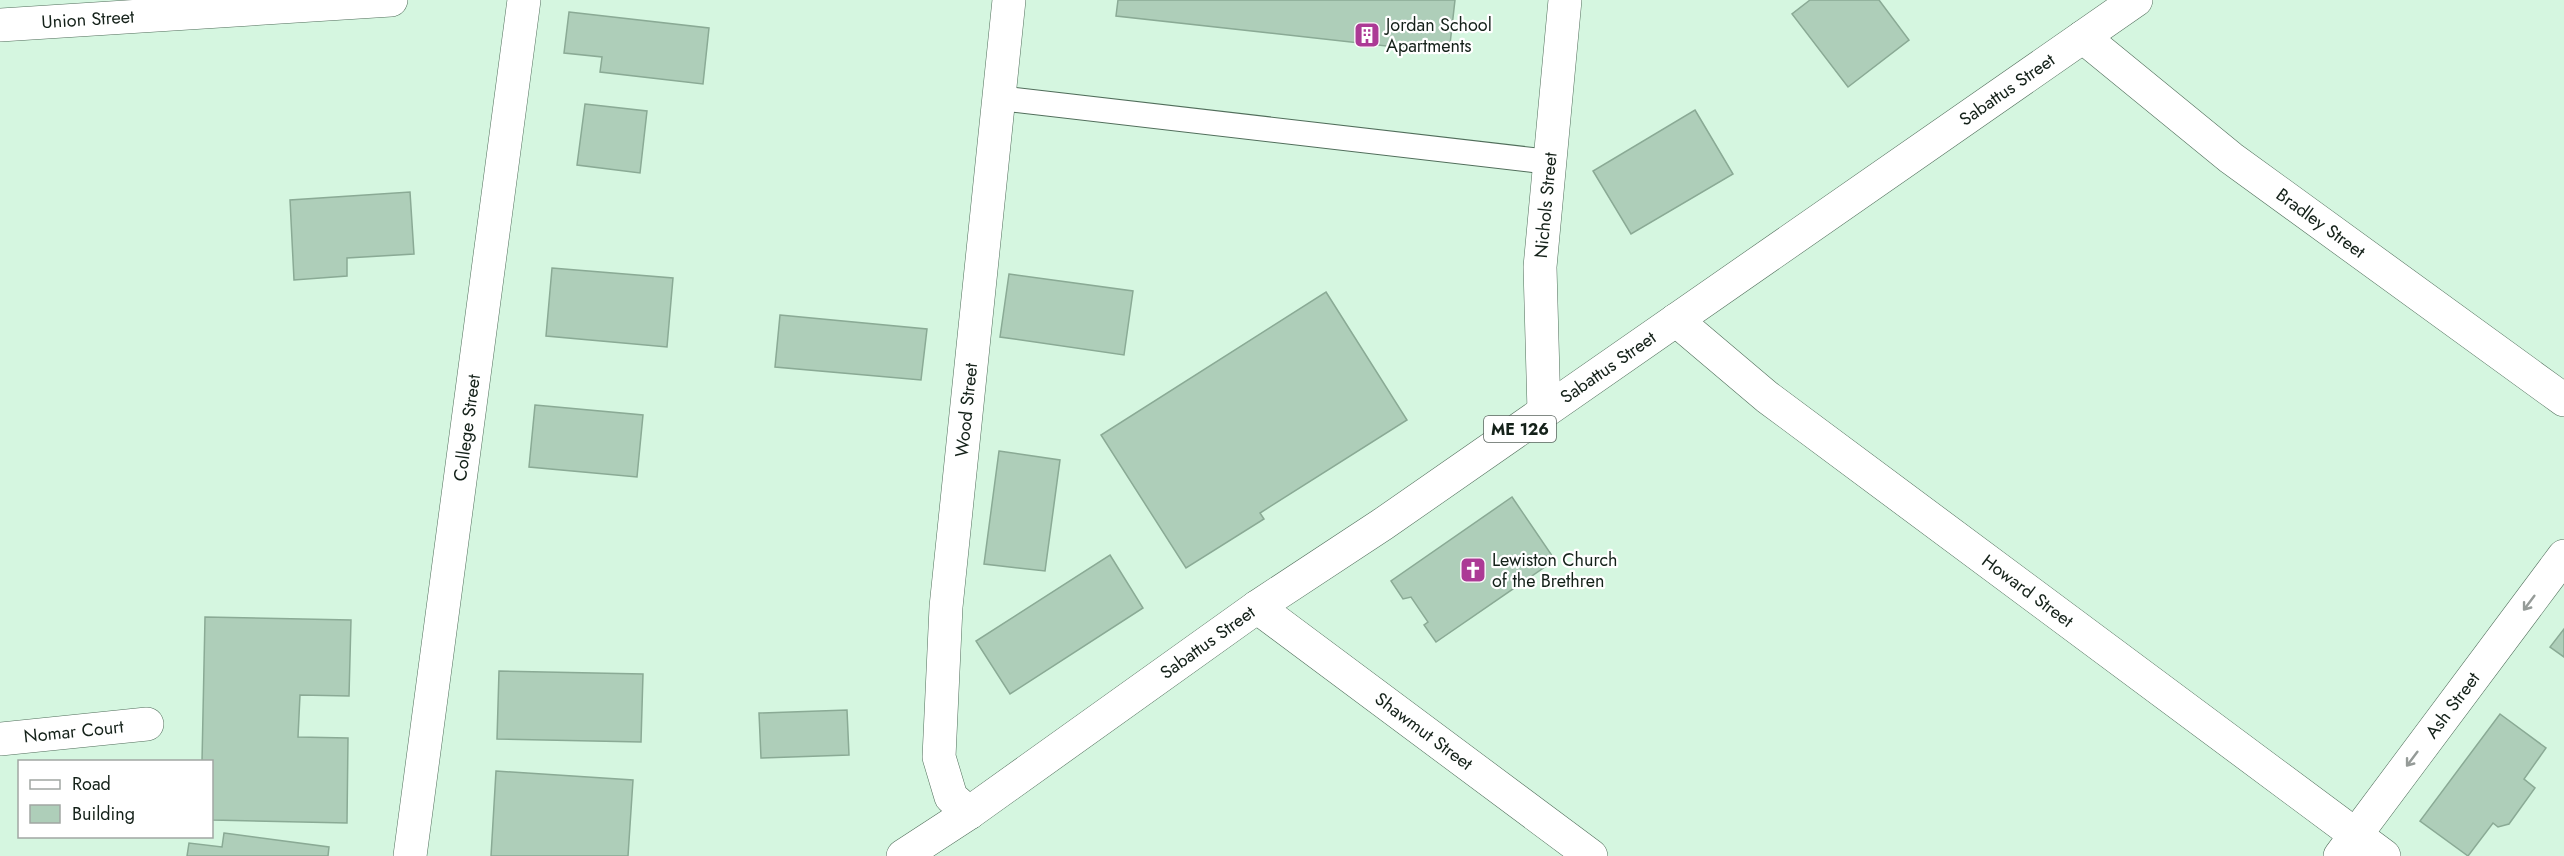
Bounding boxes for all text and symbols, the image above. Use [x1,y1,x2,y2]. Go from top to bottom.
street label: Union Street [41,3,136,35]
place label: Jordan School Apartments [1384,12,1492,59]
building icon: Jordan School Apartments [1352,20,1382,50]
street label: Sabattus Street [1954,47,2061,132]
street label: Nichols Street [1528,151,1564,259]
street label: Bradley Street [2271,182,2371,265]
street label: Sabattus Street [1555,325,1662,410]
street label: Wood Street [949,361,984,459]
street label: College Street [447,372,487,483]
road number: ME 126 [1484,416,1556,442]
place label: Lewiston Church of the Brethren [1492,547,1617,594]
street label: Howard Street [1976,548,2079,634]
church icon: Lewiston Church of the Brethren [1458,555,1488,585]
one-way arrow [2523,595,2535,611]
street label: Sabattus Street [1155,599,1261,685]
street label: Ash Street [2419,666,2486,744]
street label: Shawmut Street [1369,686,1479,777]
street label: Nomar Court [22,713,125,750]
one-way arrow [2406,751,2418,767]
legend [18,760,213,838]
text: Road [72,771,111,797]
text: Building [72,801,135,827]

